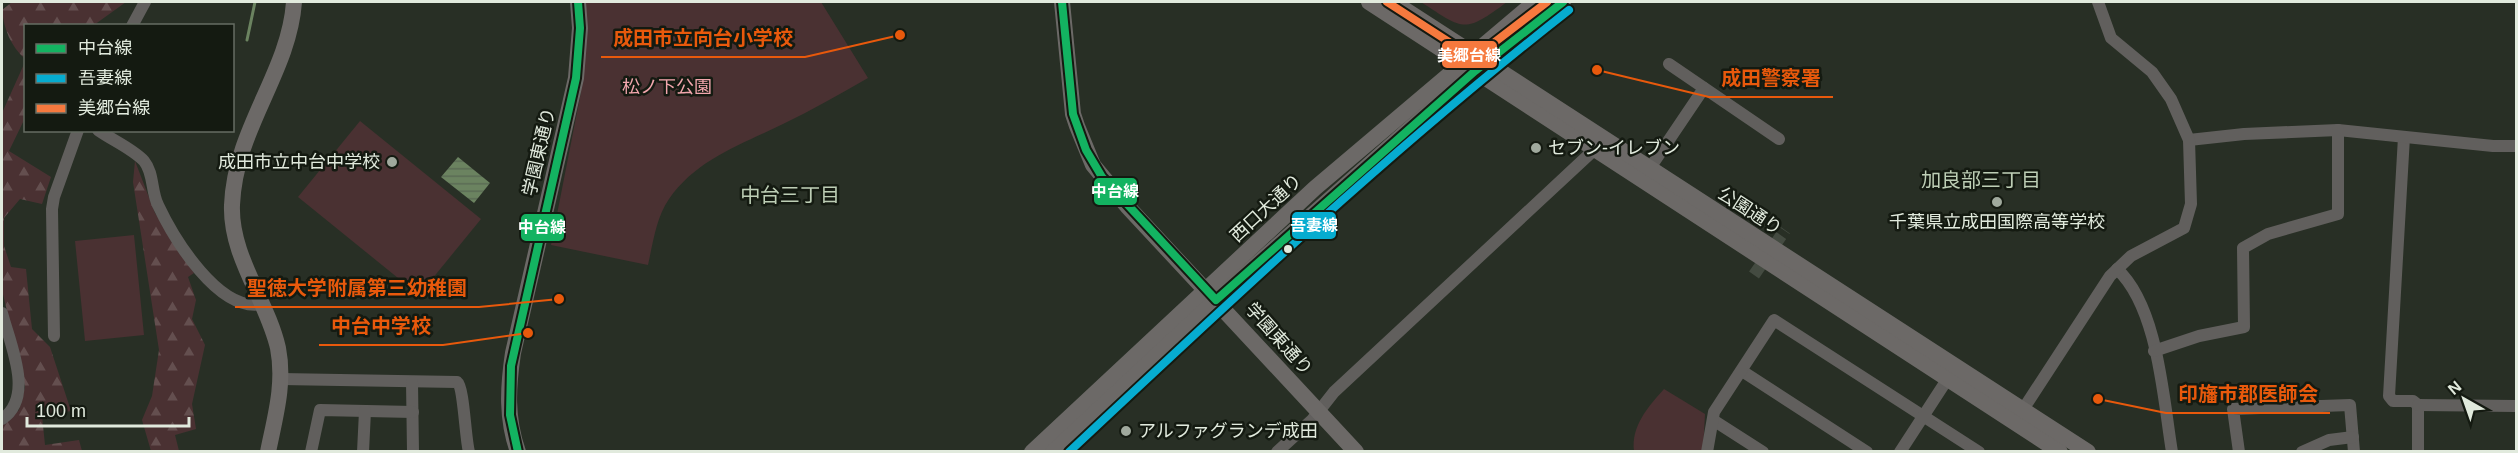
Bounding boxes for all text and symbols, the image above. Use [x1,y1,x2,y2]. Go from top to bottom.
callout: 成田市立向台小学校 [601,19,805,57]
legend [24,24,234,132]
text: 成田市立向台小学校 [613,27,793,49]
text: 中台線 [78,38,132,58]
line badge: 美郷台線 [1441,40,1498,69]
text: 美郷台線 [1437,47,1501,64]
callout: 成田警察署 [1709,59,1833,97]
text: 成田警察署 [1721,67,1821,89]
text: 吾妻線 [78,68,132,88]
park label: 松ノ下公園 [622,77,712,97]
text: 美郷台線 [78,98,150,118]
street label: 学園東通り [519,106,559,198]
place label: セブン-イレブン [1548,138,1680,158]
marker: セブン-イレブン [1529,141,1543,155]
place label: 成田市立中台中学校 [218,152,380,172]
marker: 成田市立中台中学校 [385,155,399,169]
district label: 加良部三丁目 [1921,169,2041,191]
street label: 西口大通り [1226,170,1306,246]
line badge: 中台線 [1093,177,1138,206]
text: 中台線 [1091,183,1139,200]
street label: 公園通り [1714,183,1786,239]
district label: 中台三丁目 [740,184,840,206]
marker: 千葉県立成田国際高等学校 [1990,195,2004,209]
line badge: 吾妻線 [1291,211,1337,240]
place label: 千葉県立成田国際高等学校 [1889,212,2105,232]
line badge: 中台線 [520,213,565,242]
text: 吾妻線 [1290,217,1338,234]
text: 中台線 [518,219,566,236]
unlabelled marker [1282,243,1294,255]
callout: 聖徳大学附属第三幼稚園 [235,269,479,307]
text: 聖徳大学附属第三幼稚園 [247,277,467,299]
street label: 学園東通り [1241,299,1317,379]
callout: 中台中学校 [319,307,443,345]
text: 中台中学校 [331,315,431,337]
north arrow [2434,369,2494,429]
callout: 印旛市郡医師会 [2166,375,2330,413]
text: N [2445,378,2465,398]
text: 印旛市郡医師会 [2178,383,2318,405]
scale bar [27,390,189,428]
text: 100 m [36,401,86,421]
place label: アルファグランデ成田 [1138,421,1318,441]
marker: アルファグランデ成田 [1119,424,1133,438]

